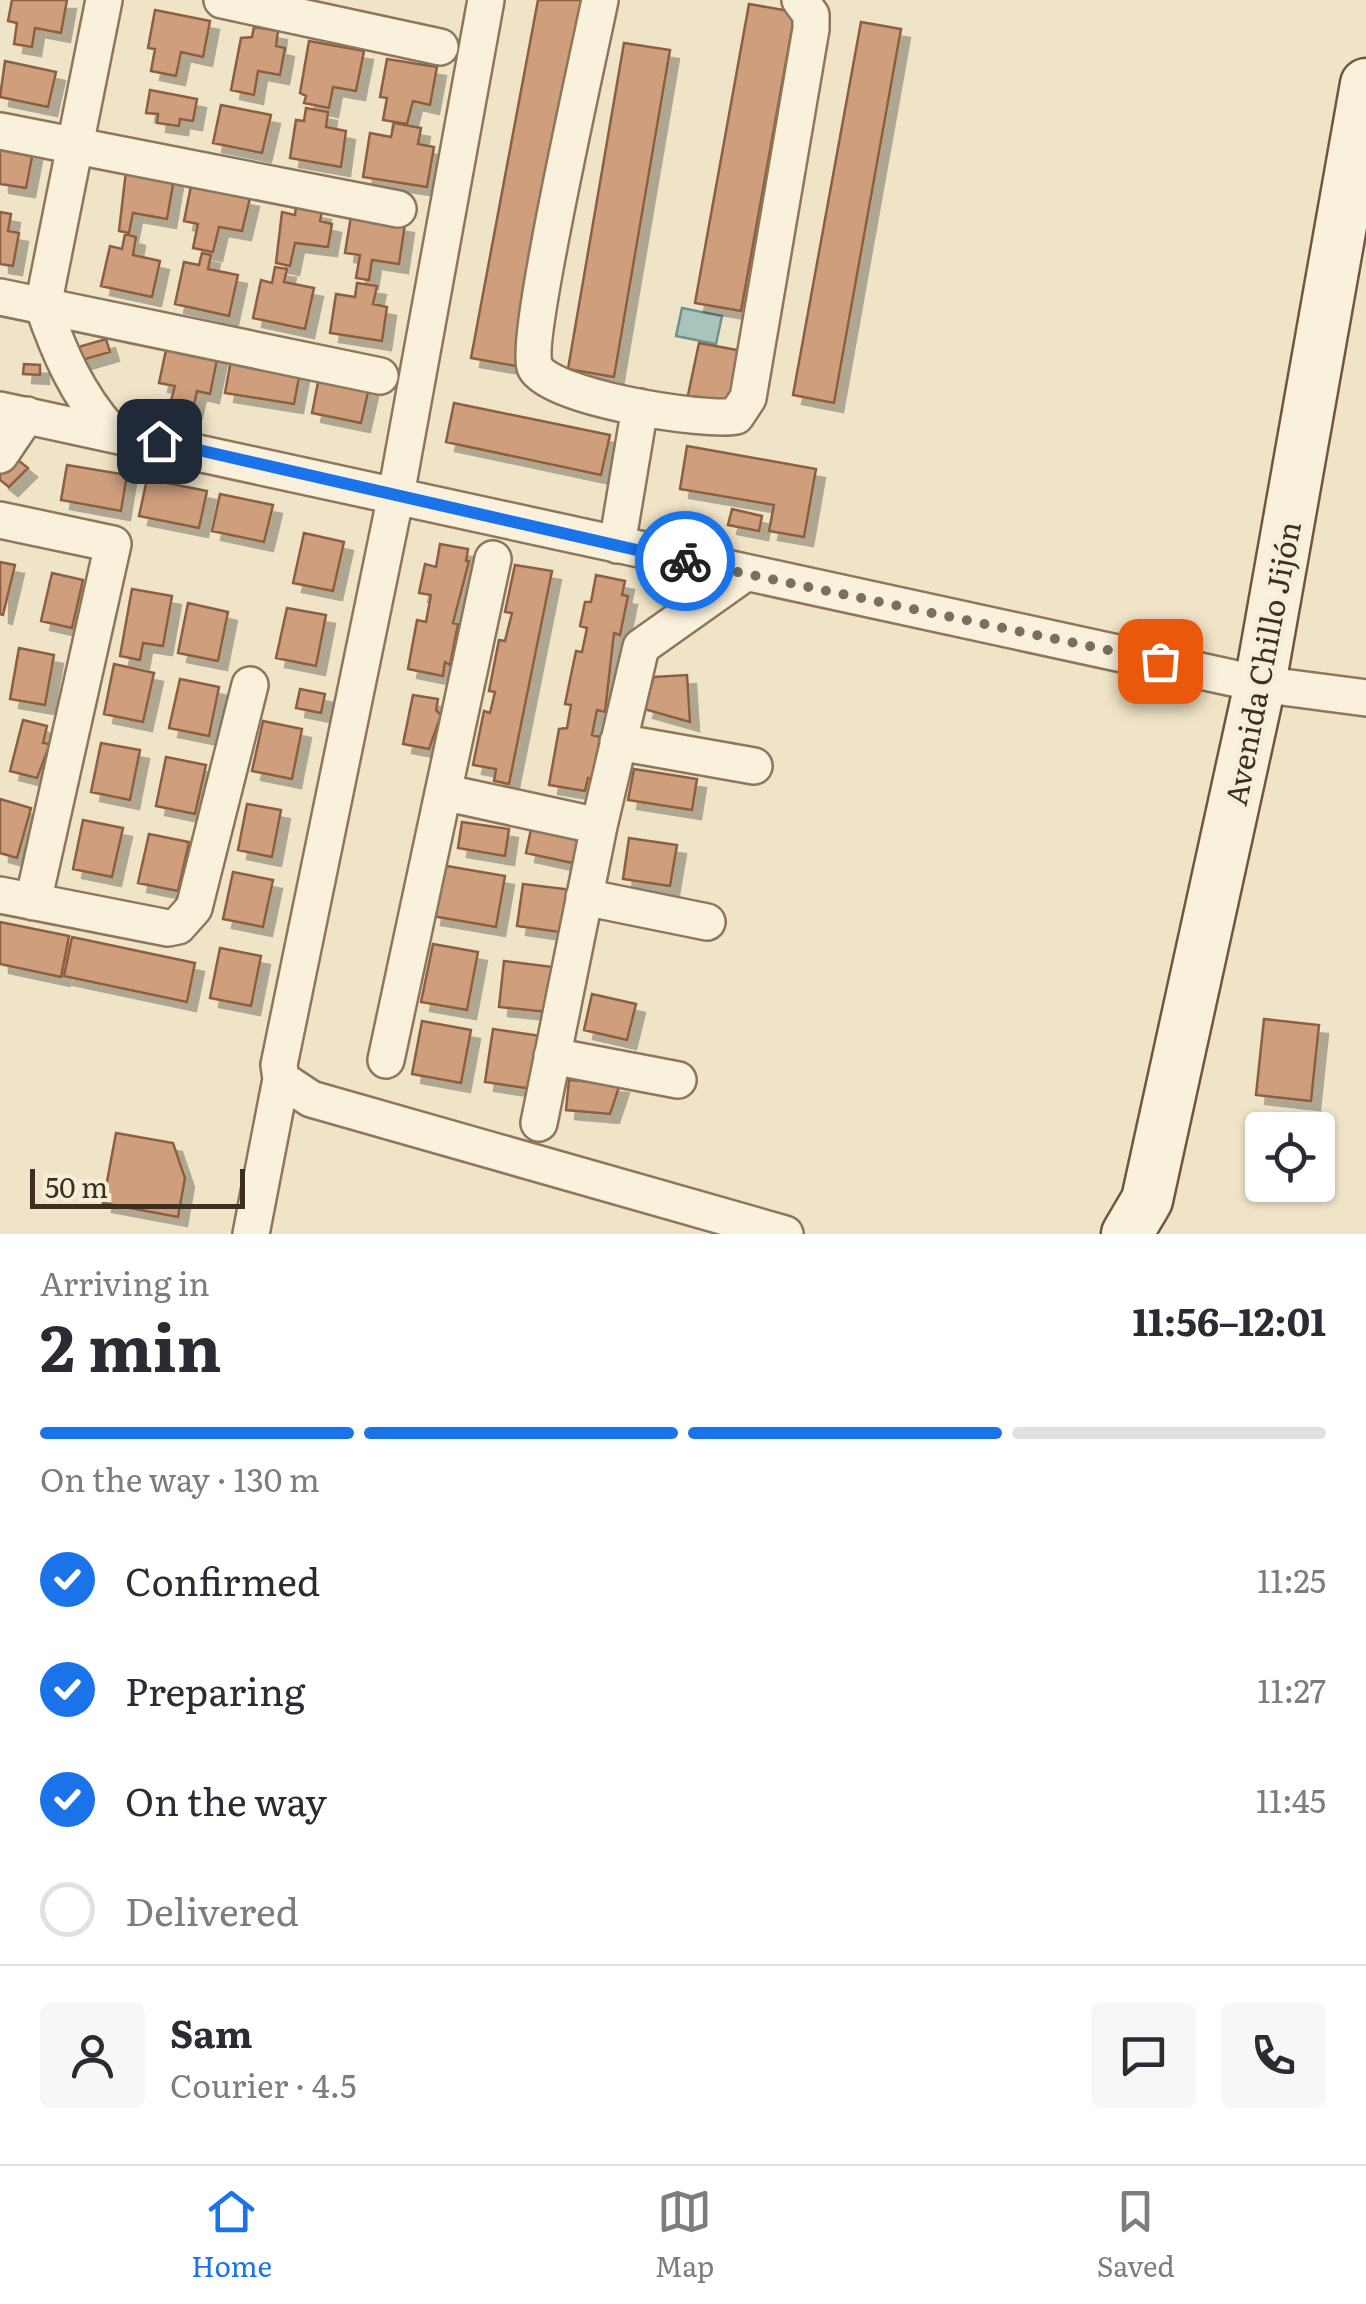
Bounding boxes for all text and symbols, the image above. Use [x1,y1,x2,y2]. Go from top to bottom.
pin [117,399,202,484]
icon: home [132,414,187,469]
courier [635,511,735,611]
street label: Avenida Chillo Jijón [1212,517,1310,809]
icon: bike [658,534,713,589]
pin [1118,619,1203,704]
icon: bag [1133,634,1188,689]
map controls [1245,1112,1335,1202]
button: locate [1245,1112,1335,1202]
scale bar [30,1164,245,1208]
text: 50 m [45,1165,108,1207]
text: Arriving in [40,1258,210,1306]
text: 11:56–12:01 [1132,1291,1326,1348]
text: 2 min [40,1295,222,1392]
text: On the way · 130 m [40,1454,320,1502]
text: Confirmed [125,1551,320,1608]
icon: check [40,1552,95,1607]
text: 11:25 [1257,1555,1326,1603]
text: Preparing [125,1661,305,1718]
icon: check [40,1662,95,1717]
text: 11:27 [1257,1665,1326,1713]
text: On the way [125,1771,327,1828]
icon: check [40,1772,95,1827]
text: 11:45 [1256,1775,1326,1823]
text: Delivered [125,1881,299,1938]
button: person [40,2003,145,2108]
text: Sam [170,2003,253,2060]
button: chat [1091,2003,1196,2108]
button: phone [1221,2003,1326,2108]
text: Courier · 4.5 [170,2060,356,2108]
tab: Home [191,2184,272,2286]
tab: Map [655,2184,714,2286]
tab: Saved [1097,2184,1175,2286]

